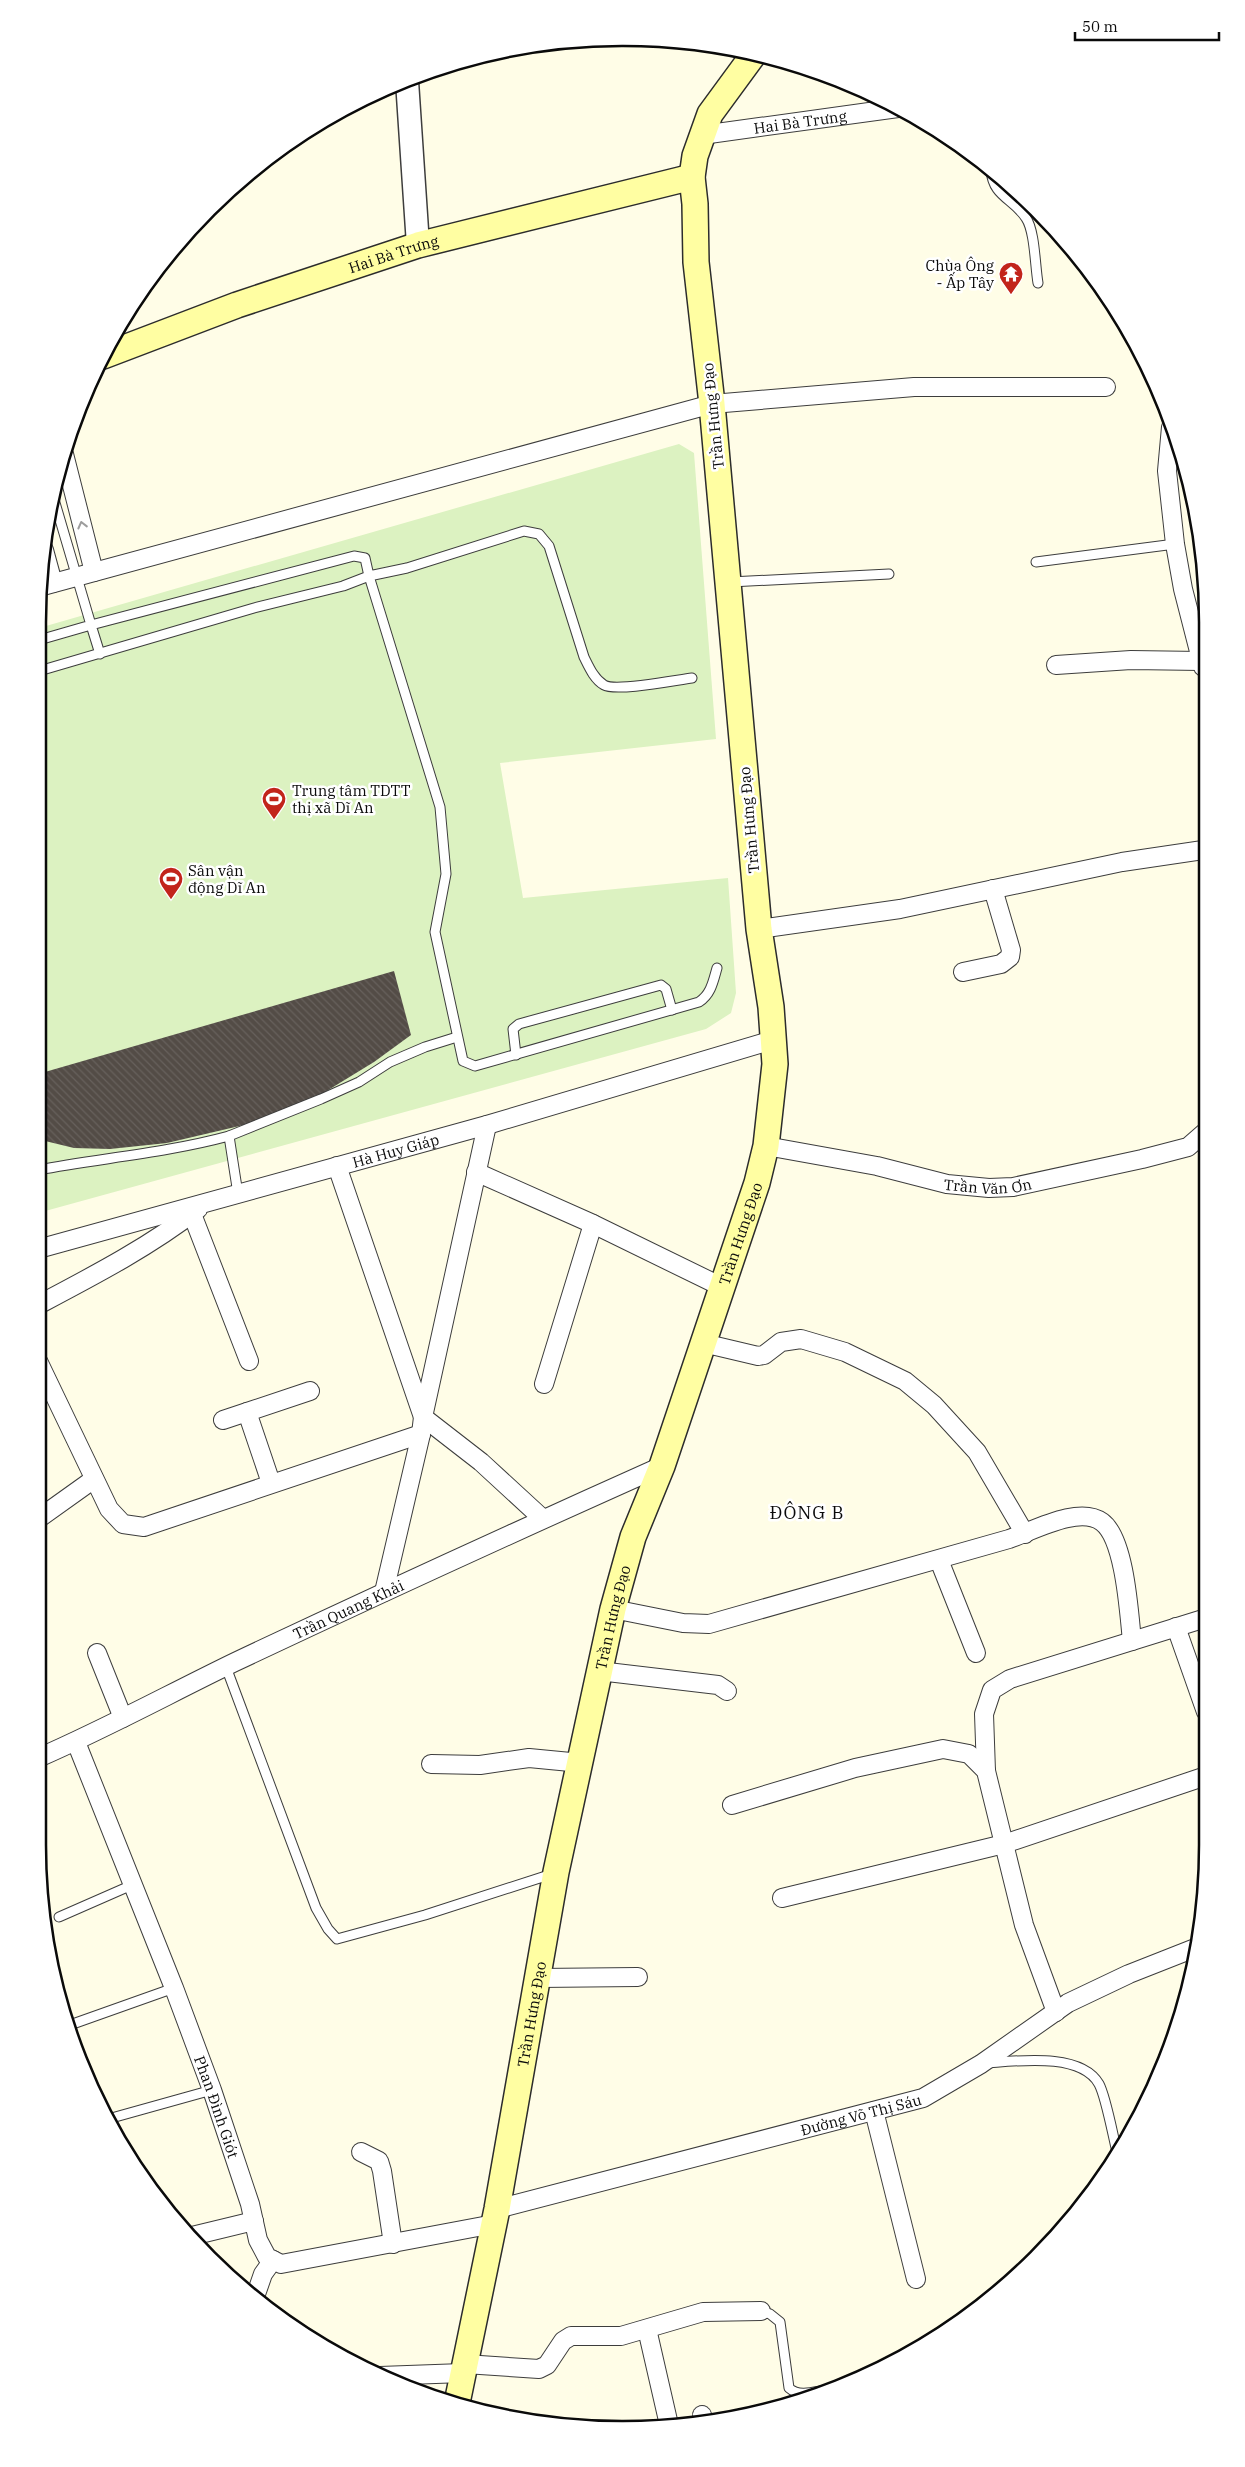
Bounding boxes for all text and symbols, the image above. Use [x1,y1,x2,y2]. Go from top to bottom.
scale bar [1075,10,1219,42]
text: 50 m [1082,17,1118,36]
street label: Hai Bà Trưng [752,106,848,137]
street label: Hai Bà Trưng [346,231,440,277]
place label: Chùa Ông - Ấp Tây [925,256,994,292]
temple icon: Chùa Ông - Ấp Tây [998,261,1024,295]
street label: Trần Hưng Đạo [698,362,728,470]
one-way arrow [77,520,88,529]
street label: Trần Hưng Đạo [735,766,763,874]
place label: Trung tâm TDTT thị xã Dĩ An [292,781,411,817]
sports icon: Trung tâm TDTT thị xã Dĩ An [261,786,287,820]
place label: Sân vận động Dĩ An [188,861,266,897]
sports icon: Sân vận động Dĩ An [158,866,184,900]
street label: Hà Huy Giáp [350,1129,441,1171]
street label: Trần Văn Ơn [943,1174,1034,1198]
street label: Trần Hưng Đạo [714,1180,766,1287]
district label: ĐÔNG B [770,1501,845,1524]
street label: Trần Hưng Đạo [591,1563,634,1671]
street label: Trần Quang Khải [290,1575,407,1643]
street label: Trần Hưng Đạo [513,1960,550,2068]
street label: Phan Đình Giót [190,2053,243,2160]
street label: Đường Võ Thị Sáu [798,2089,923,2139]

